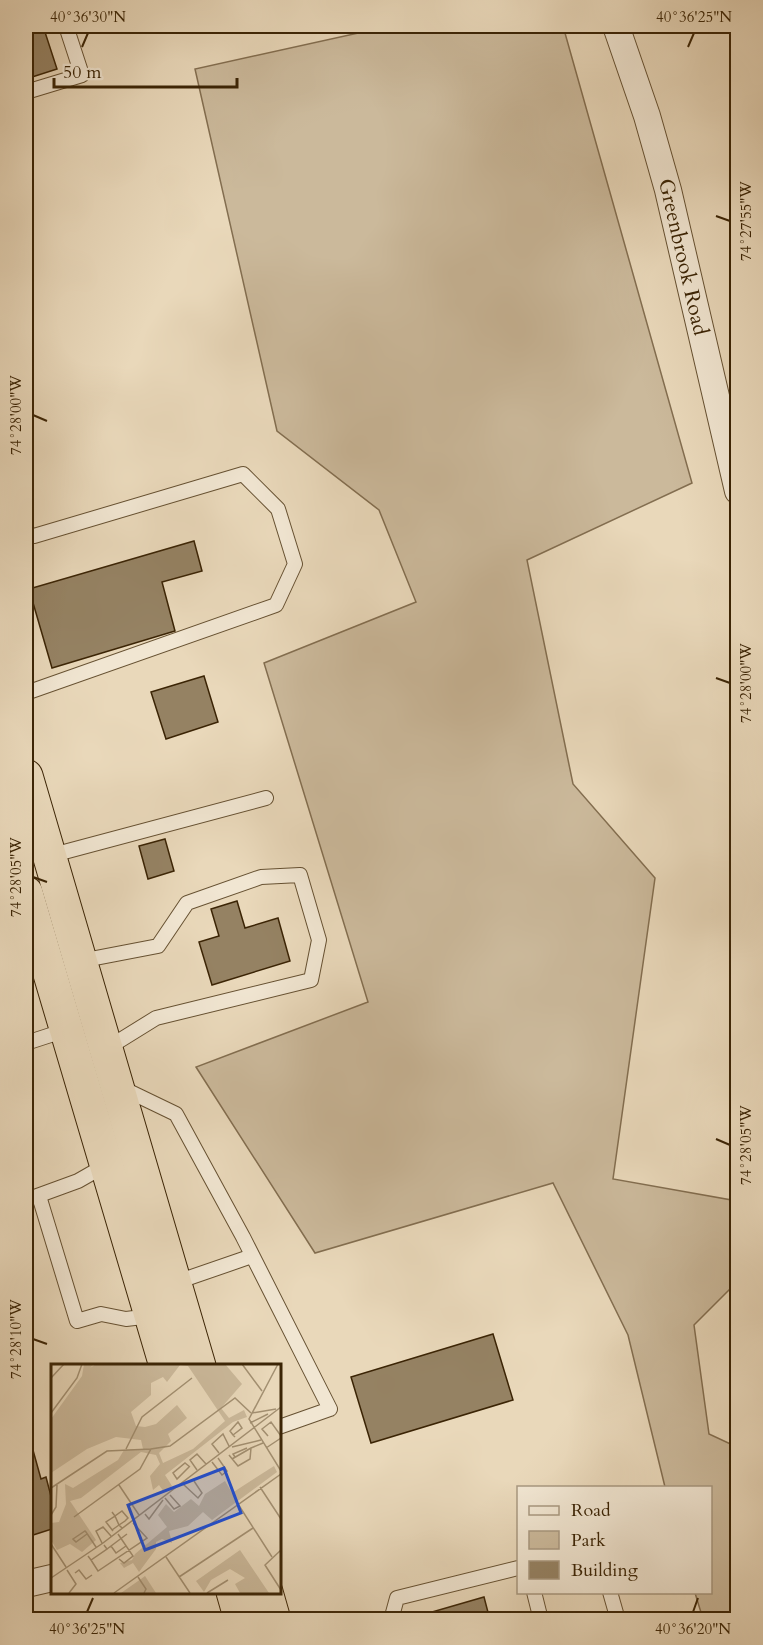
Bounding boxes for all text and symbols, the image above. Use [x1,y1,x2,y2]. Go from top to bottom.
text: 40°36'30"N [50,7,126,27]
text: 40°36'25"N [656,7,732,27]
scale bar [54,51,237,89]
text: 50 m [63,60,102,85]
street label: Greenbrook Road [651,176,715,338]
text: 74°27'55"W [736,181,756,261]
text: 74°28'00"W [6,375,26,455]
text: 74°28'00"W [736,643,756,723]
text: 74°28'05"W [6,837,26,917]
text: 74°28'05"W [736,1105,756,1185]
text: 74°28'10"W [6,1299,26,1379]
inset map [51,1364,280,1594]
legend [517,1486,712,1594]
text: Road [571,1498,611,1523]
text: Park [571,1528,606,1553]
text: Building [571,1558,639,1583]
text: 40°36'25"N [49,1619,125,1639]
text: 40°36'20"N [655,1619,731,1639]

